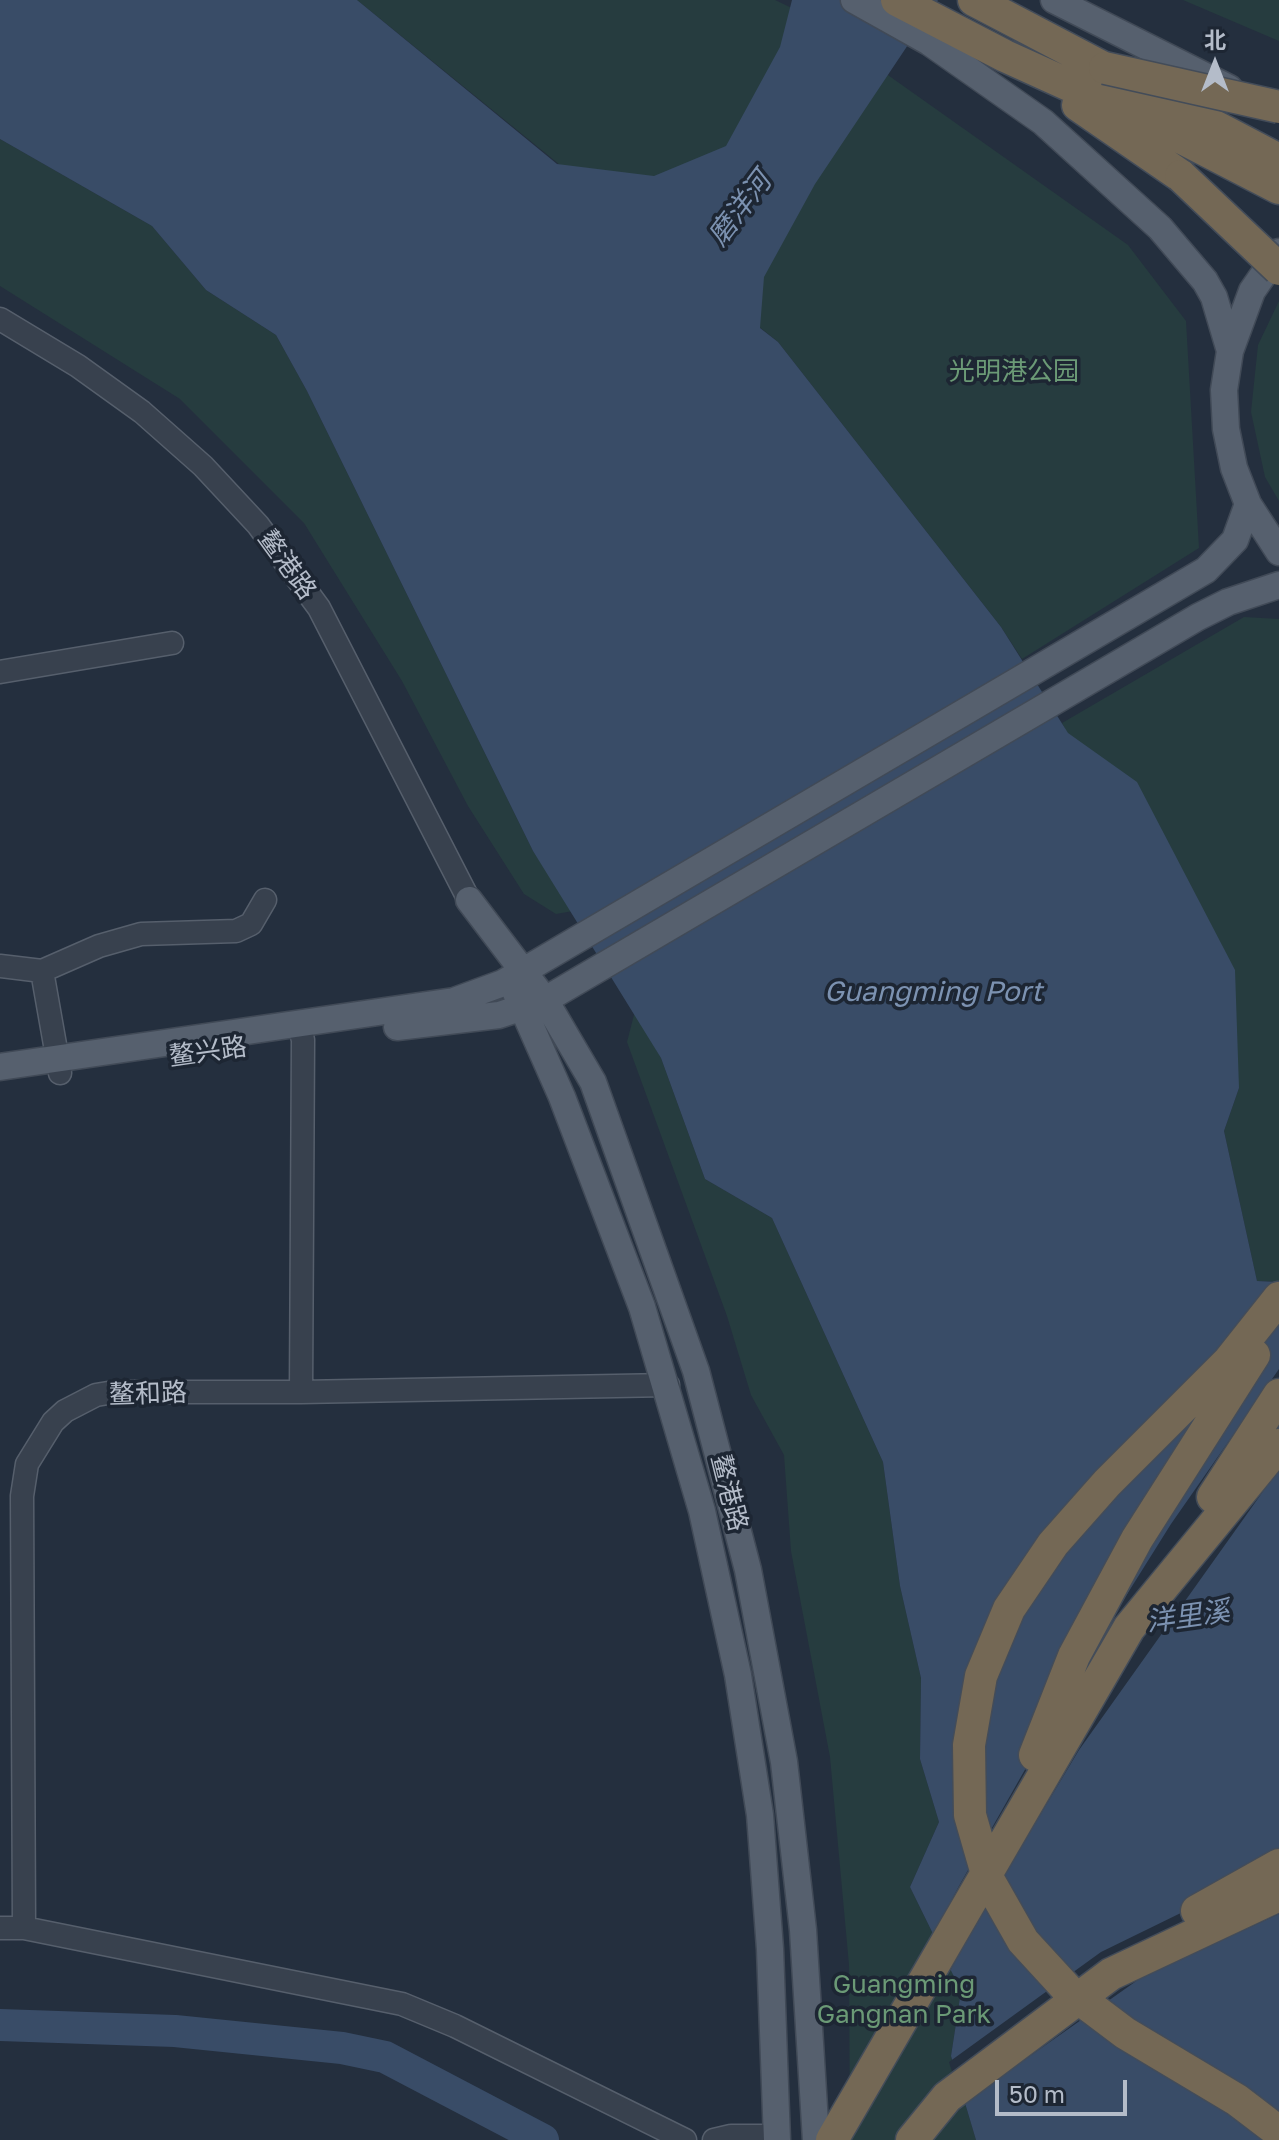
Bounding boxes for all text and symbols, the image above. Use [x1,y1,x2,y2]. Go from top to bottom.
north arrow [1175,24,1255,104]
text: 北 [1204,26,1226,53]
water label: 磨洋河 [701,165,779,253]
park label: 光明港公园 [949,356,1079,388]
street label: 鳌港路 [251,524,323,606]
water label: Guangming Port [824,975,1042,1009]
street label: 鳌兴路 [167,1031,249,1073]
street label: 鳌和路 [108,1377,188,1411]
street label: 鳌港路 [704,1451,754,1535]
water label: 洋里溪 [1144,1595,1232,1639]
park label: Guangming Gangnan Park [817,1969,991,2030]
scale bar [999,2064,1131,2114]
text: 50 m [1009,2079,1065,2108]

